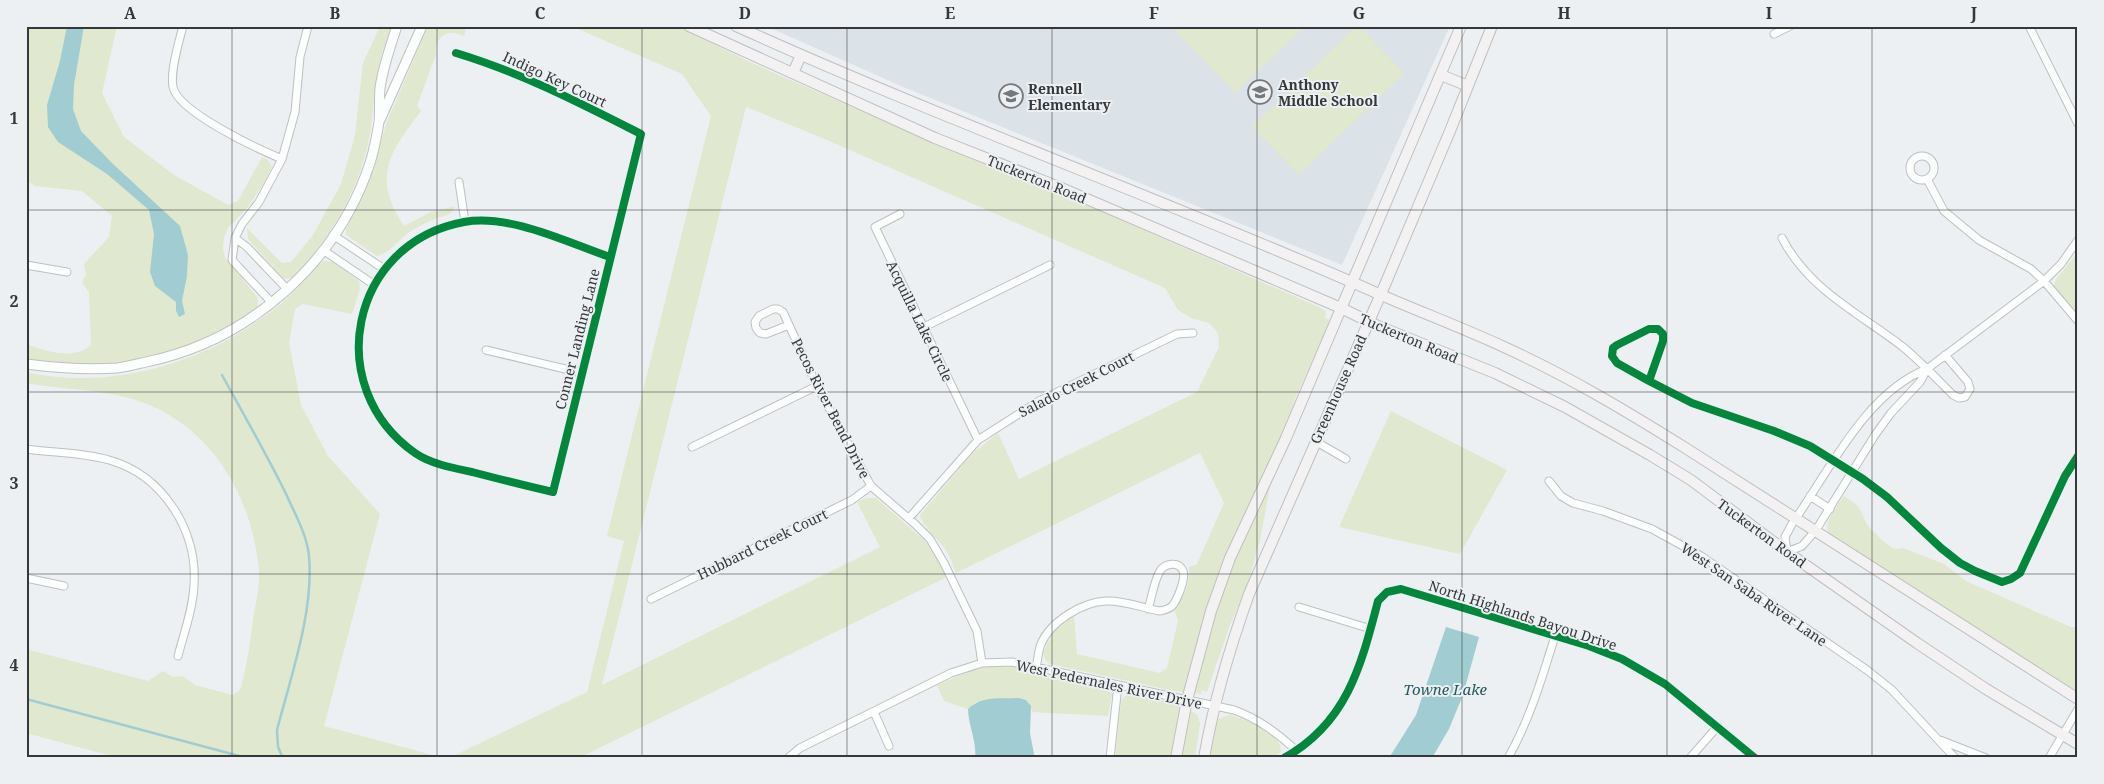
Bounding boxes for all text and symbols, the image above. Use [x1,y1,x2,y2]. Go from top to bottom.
text: A [124,2,137,24]
text: B [330,2,341,24]
text: C [535,2,546,24]
text: D [739,2,751,24]
text: E [945,2,955,24]
text: F [1149,2,1159,24]
text: G [1353,2,1365,24]
text: H [1557,2,1571,24]
text: I [1766,2,1772,24]
text: J [1970,2,1978,24]
street label: Indigo Key Court [500,47,610,111]
place label: Anthony Middle School [1278,75,1378,110]
place label: Rennell Elementary [1028,79,1112,114]
school or university icon: Anthony Middle School [1247,79,1273,105]
school or university icon: Rennell Elementary [998,83,1024,109]
text: 1 [9,107,19,129]
street label: Tuckerton Road [984,150,1090,208]
street label: Acquilla Lake Circle [882,257,958,385]
street label: Conner Landing Lane [550,267,604,411]
text: 2 [9,290,19,312]
street label: Tuckerton Road [1357,309,1462,368]
street label: Greenhouse Road [1305,331,1371,447]
street label: Pecos River Bend Drive [787,335,875,481]
street label: Salado Creek Court [1015,347,1137,421]
text: 3 [9,472,19,494]
street label: Tuckerton Road [1714,494,1811,572]
street label: Hubbard Creek Court [694,504,830,584]
street label: West San Saba River Lane [1677,538,1831,650]
street label: North Highlands Bayou Drive [1427,576,1619,654]
text: 4 [9,654,19,676]
street label: West Pedernales River Drive [1014,655,1204,713]
water label: Towne Lake [1403,679,1487,699]

